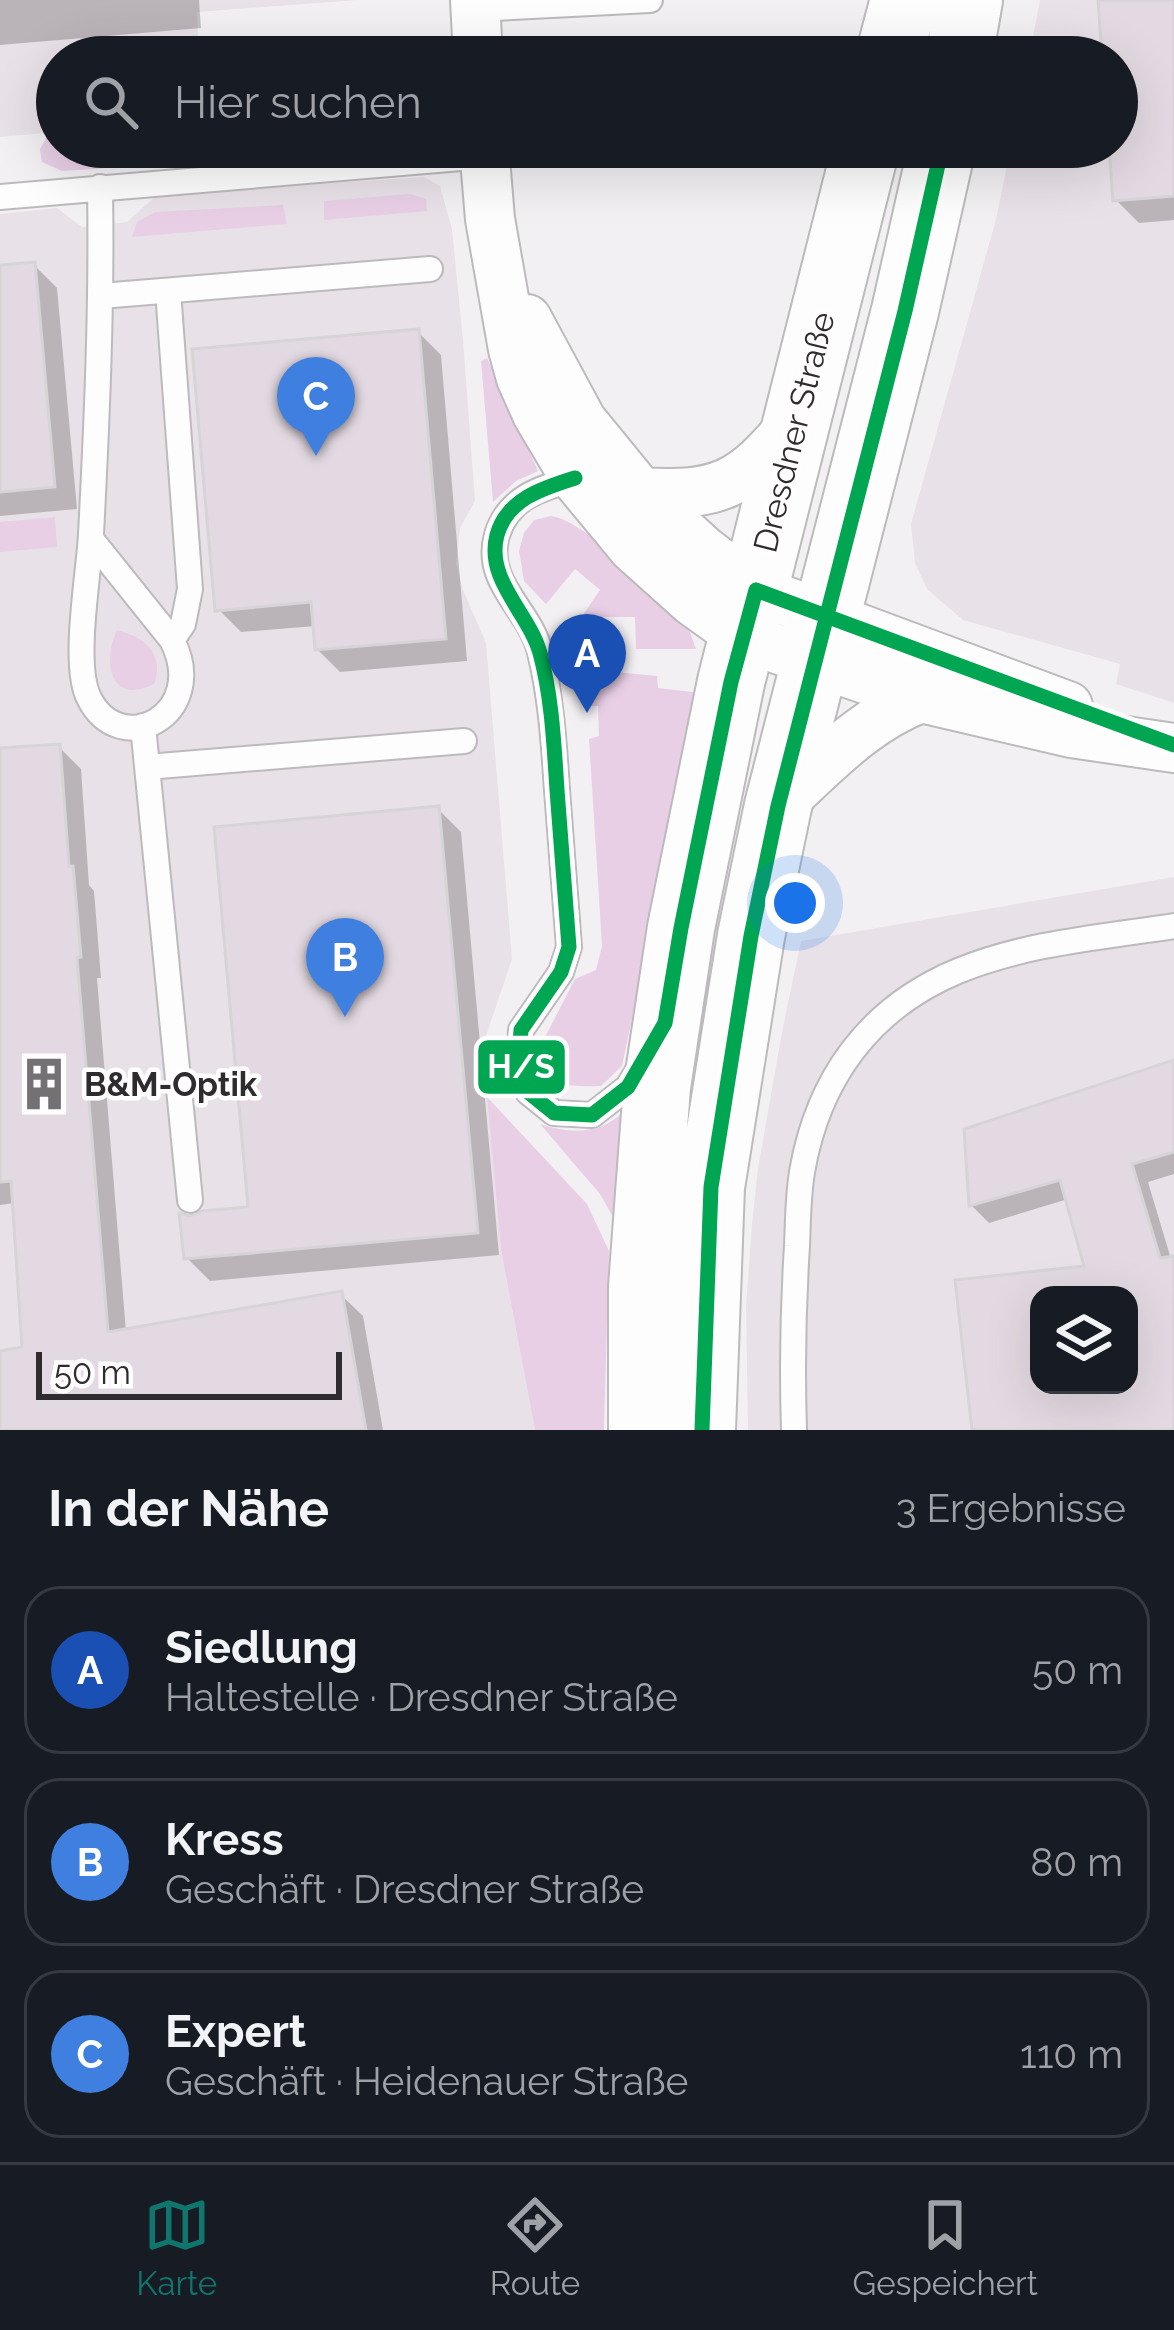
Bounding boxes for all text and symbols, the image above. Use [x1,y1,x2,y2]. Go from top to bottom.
search box [36,36,1138,168]
icon: search [78,69,144,135]
text: Hier suchen [174,76,422,129]
street label: Dresdner Straße [745,308,843,556]
pin: C [277,357,355,456]
pin: A [548,614,626,713]
your location [765,873,825,933]
pin: B [306,918,384,1017]
line badge: H/S [476,1038,567,1096]
text: H/S [487,1047,555,1086]
building icon: B&M-Optik [15,1055,73,1113]
place label: B&M-Optik [84,1065,258,1104]
map controls [1030,1286,1138,1394]
button: layers [1030,1286,1138,1394]
scale bar [36,1346,342,1399]
text: 50 m [54,1353,131,1392]
text: In der Nähe [48,1478,329,1538]
text: 3 Ergebnisse [896,1485,1126,1531]
text: Siedlung [165,1621,358,1674]
text: A [77,1647,103,1693]
text: 50 m [1032,1647,1123,1693]
text: Haltestelle · Dresdner Straße [165,1674,678,1720]
text: Kress [165,1813,284,1866]
text: B [77,1839,103,1885]
text: 80 m [1030,1839,1123,1885]
text: Geschäft · Dresdner Straße [165,1866,644,1912]
text: Expert [165,2005,306,2058]
text: C [77,2031,103,2077]
text: 110 m [1020,2031,1123,2077]
text: Geschäft · Heidenauer Straße [165,2058,689,2104]
tab: Karte [136,2192,217,2303]
tab: Route [490,2192,580,2303]
tab: Gespeichert [853,2192,1038,2303]

